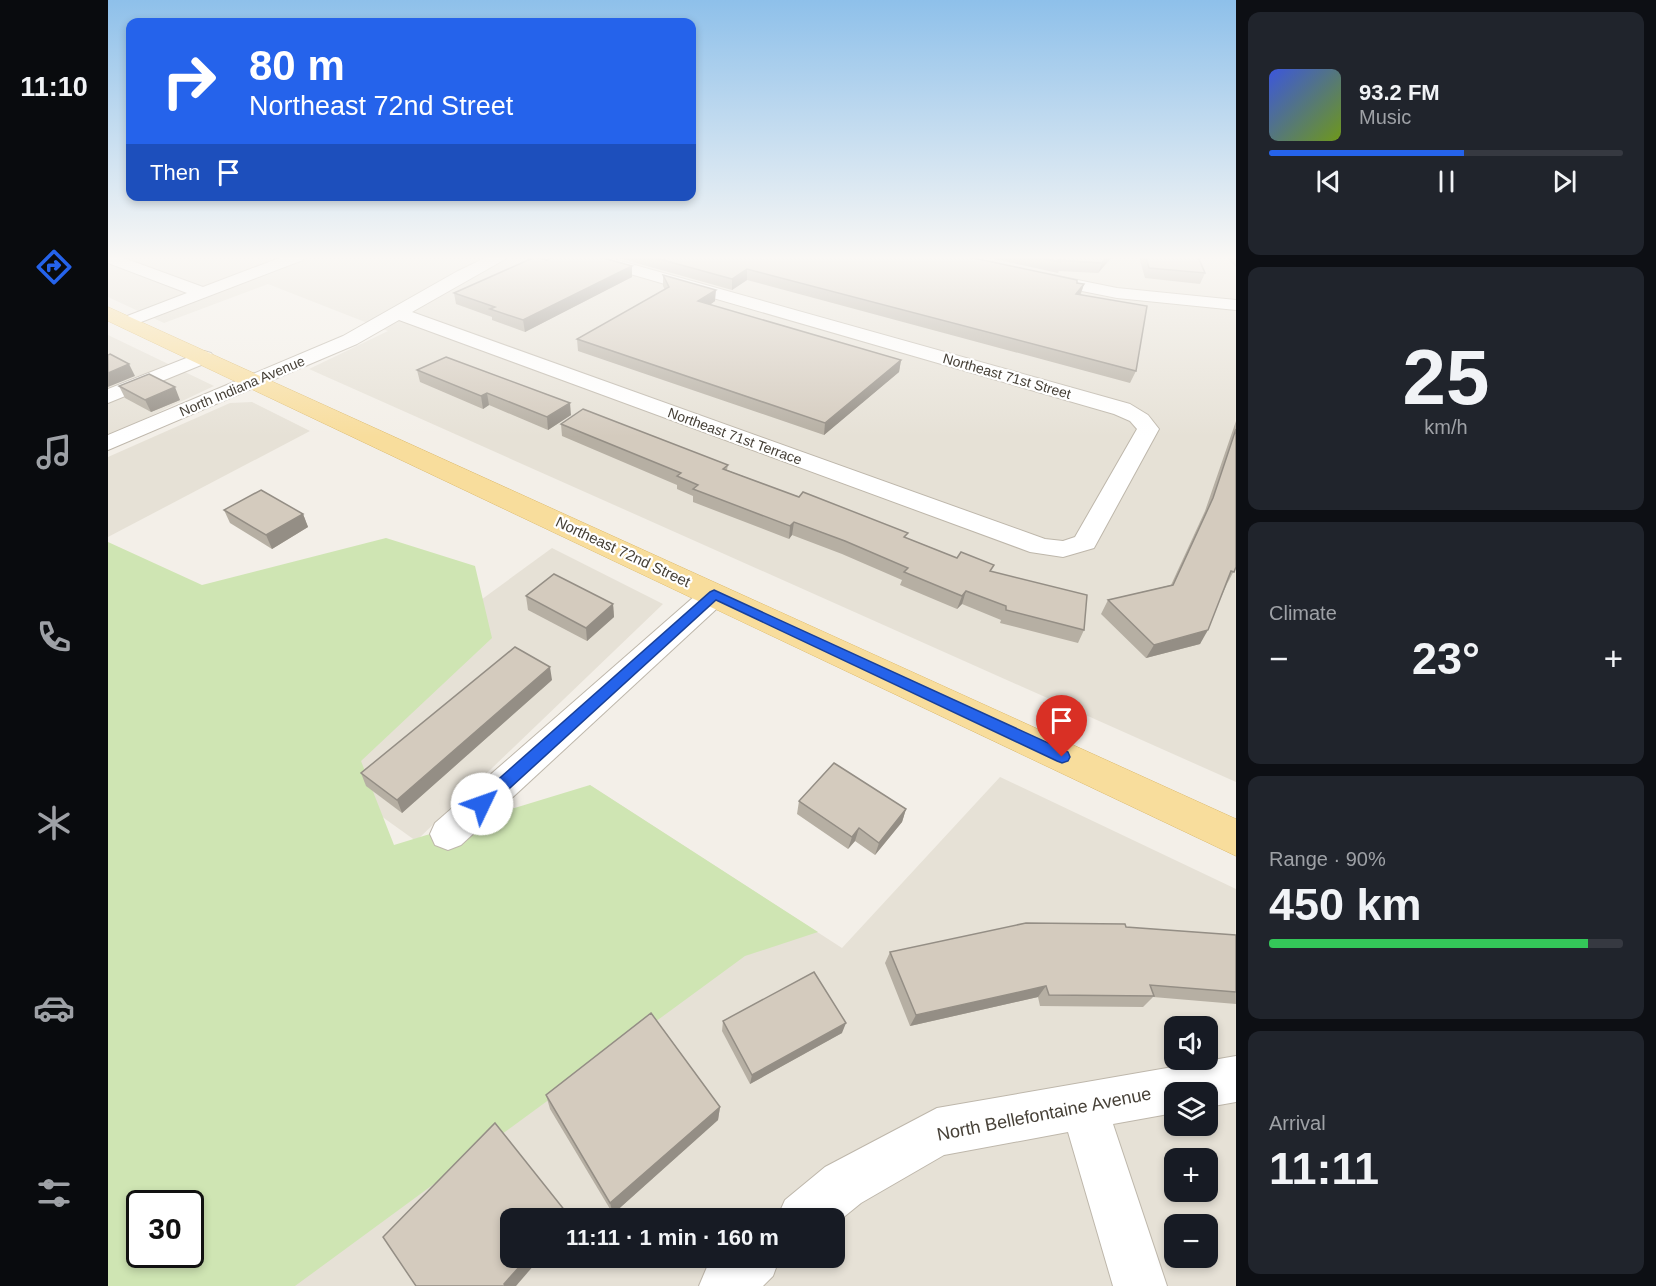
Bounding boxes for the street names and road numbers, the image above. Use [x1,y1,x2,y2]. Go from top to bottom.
street label: Northeast 71st Street [941,350,1073,402]
street label: North Indiana Avenue [177,352,307,420]
street label: Northeast 71st Terrace [666,404,804,468]
street label: Northeast 72nd Street [553,513,694,591]
street label: North Bellefontaine Avenue [935,1083,1153,1145]

